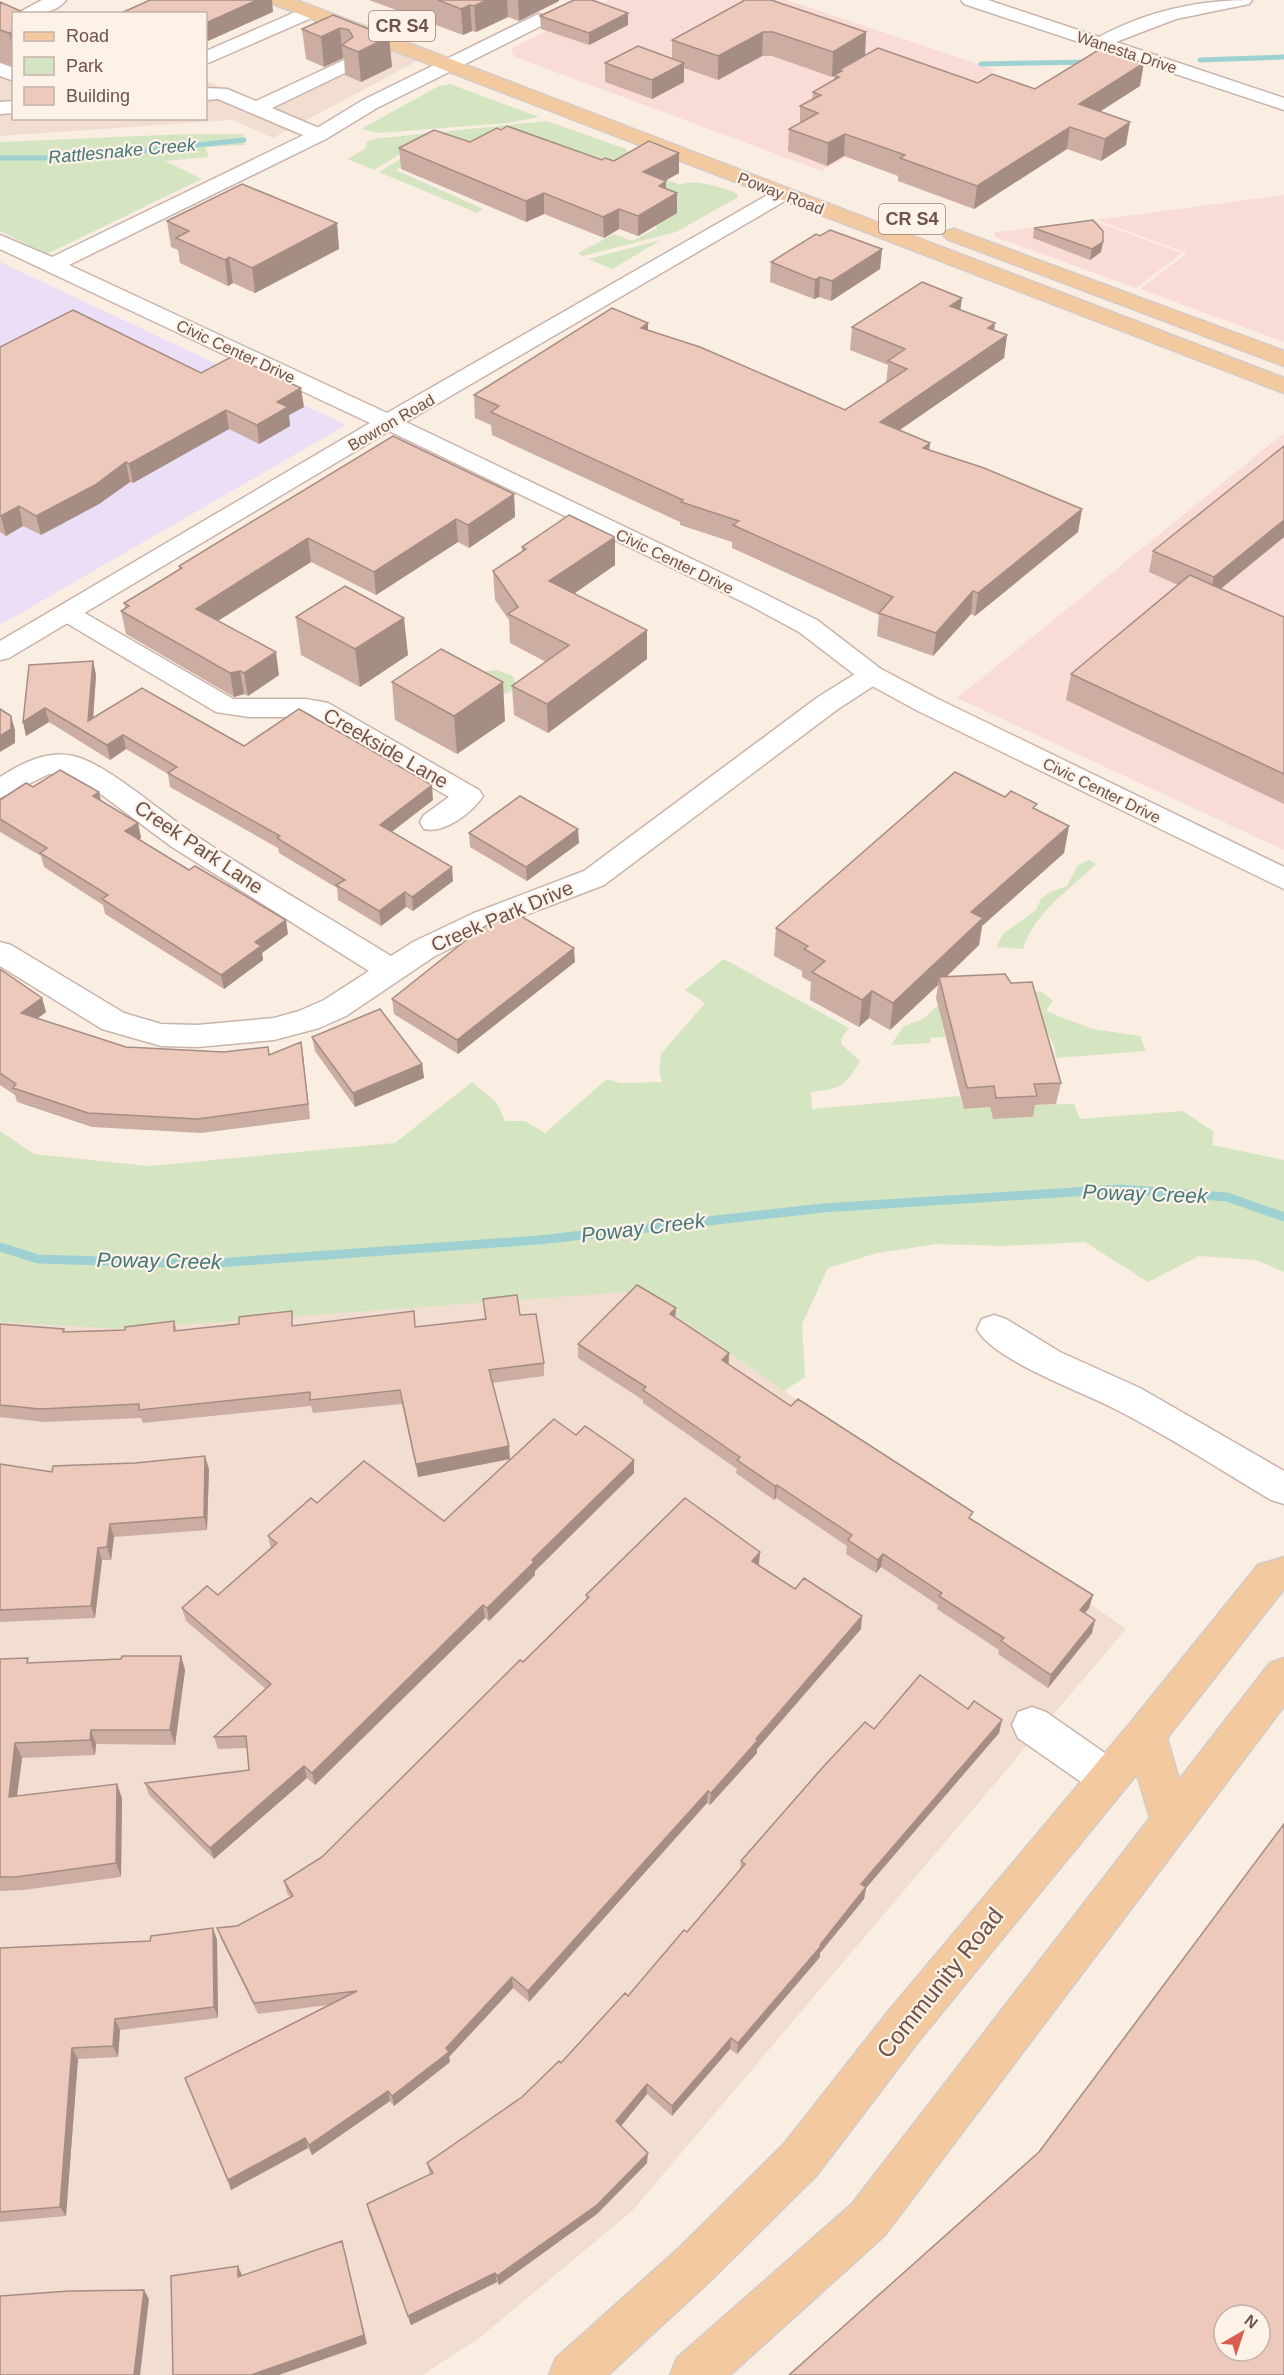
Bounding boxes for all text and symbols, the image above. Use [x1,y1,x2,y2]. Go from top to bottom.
road number: CR S4 [369,11,435,41]
legend [12,12,207,120]
text: Road [66,26,109,46]
street label: Wanesta Drive [1075,28,1179,77]
text: Park [66,56,104,76]
text: Building [66,86,130,106]
water label: Rattlesnake Creek [47,134,198,167]
street label: Poway Road [735,169,826,218]
road number: CR S4 [879,204,945,234]
street label: Civic Center Drive [174,317,298,386]
street label: Bowron Road [345,391,437,454]
street label: Civic Center Drive [613,526,737,597]
street label: Creekside Lane [320,703,452,793]
street label: Civic Center Drive [1040,755,1164,826]
street label: Creek Park Lane [131,796,267,898]
street label: Creek Park Drive [428,876,576,956]
water label: Poway Creek [1082,1180,1209,1207]
water label: Poway Creek [580,1208,708,1247]
water label: Poway Creek [96,1248,223,1273]
street label: Community Road [871,1902,1008,2063]
north arrow [1212,2303,1272,2363]
text: N [1241,2311,1261,2332]

